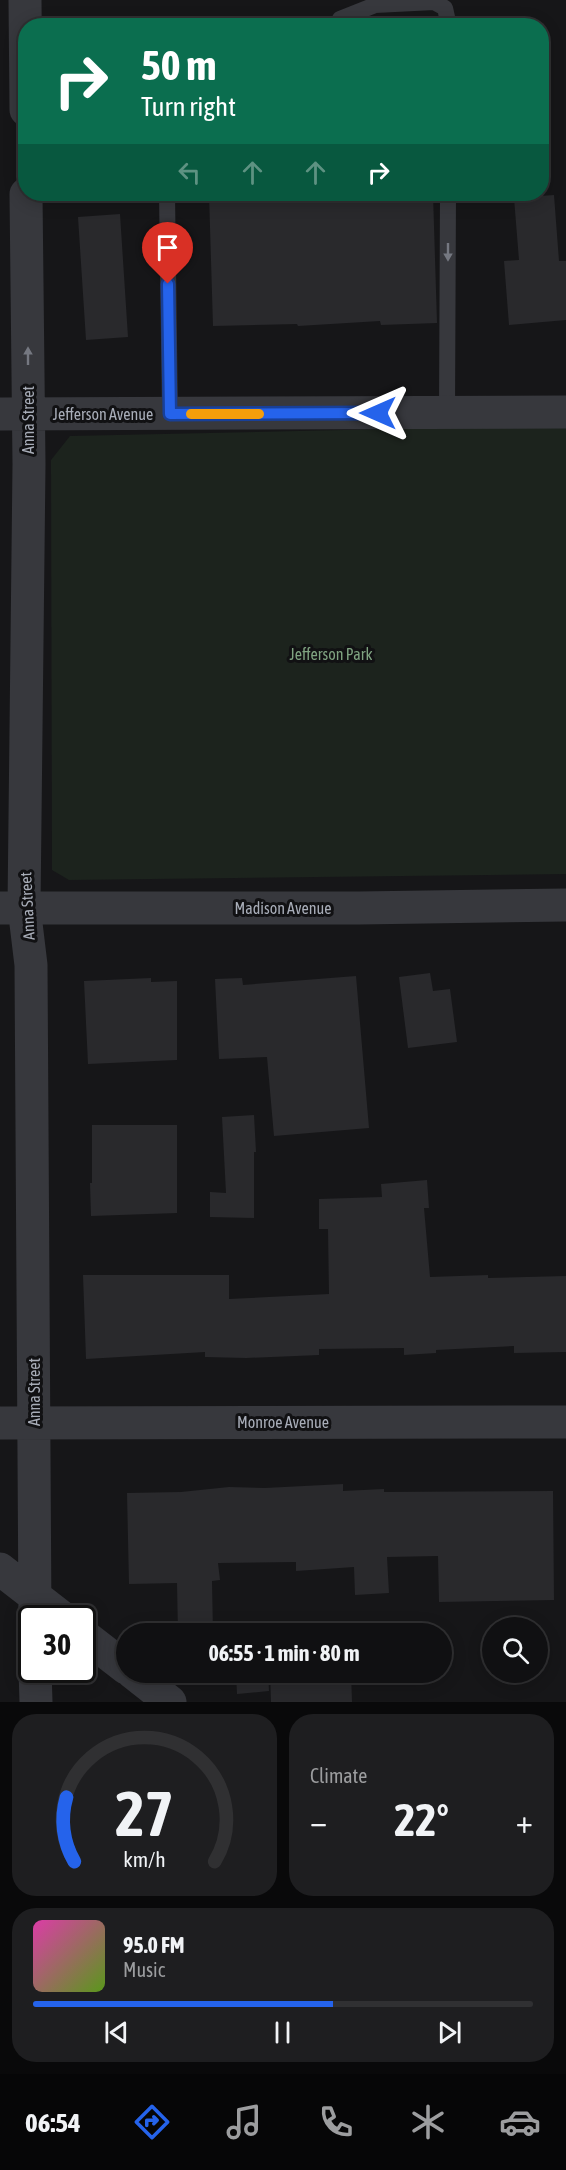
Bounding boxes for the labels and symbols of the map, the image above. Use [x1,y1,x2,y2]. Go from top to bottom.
pin [142,222,193,284]
one-way arrow [443,242,453,261]
one-way arrow [23,347,33,366]
position arrow [346,381,410,445]
street label: Anna Street [19,386,37,454]
street label: Jefferson Avenue [53,405,153,423]
park label: Jefferson Park [290,645,372,663]
street label: Anna Street [16,871,38,940]
street label: Madison Avenue [235,899,331,917]
street label: Anna Street [25,1358,43,1426]
street label: Monroe Avenue [237,1413,329,1431]
speed limit sign: 30 [18,1605,96,1683]

